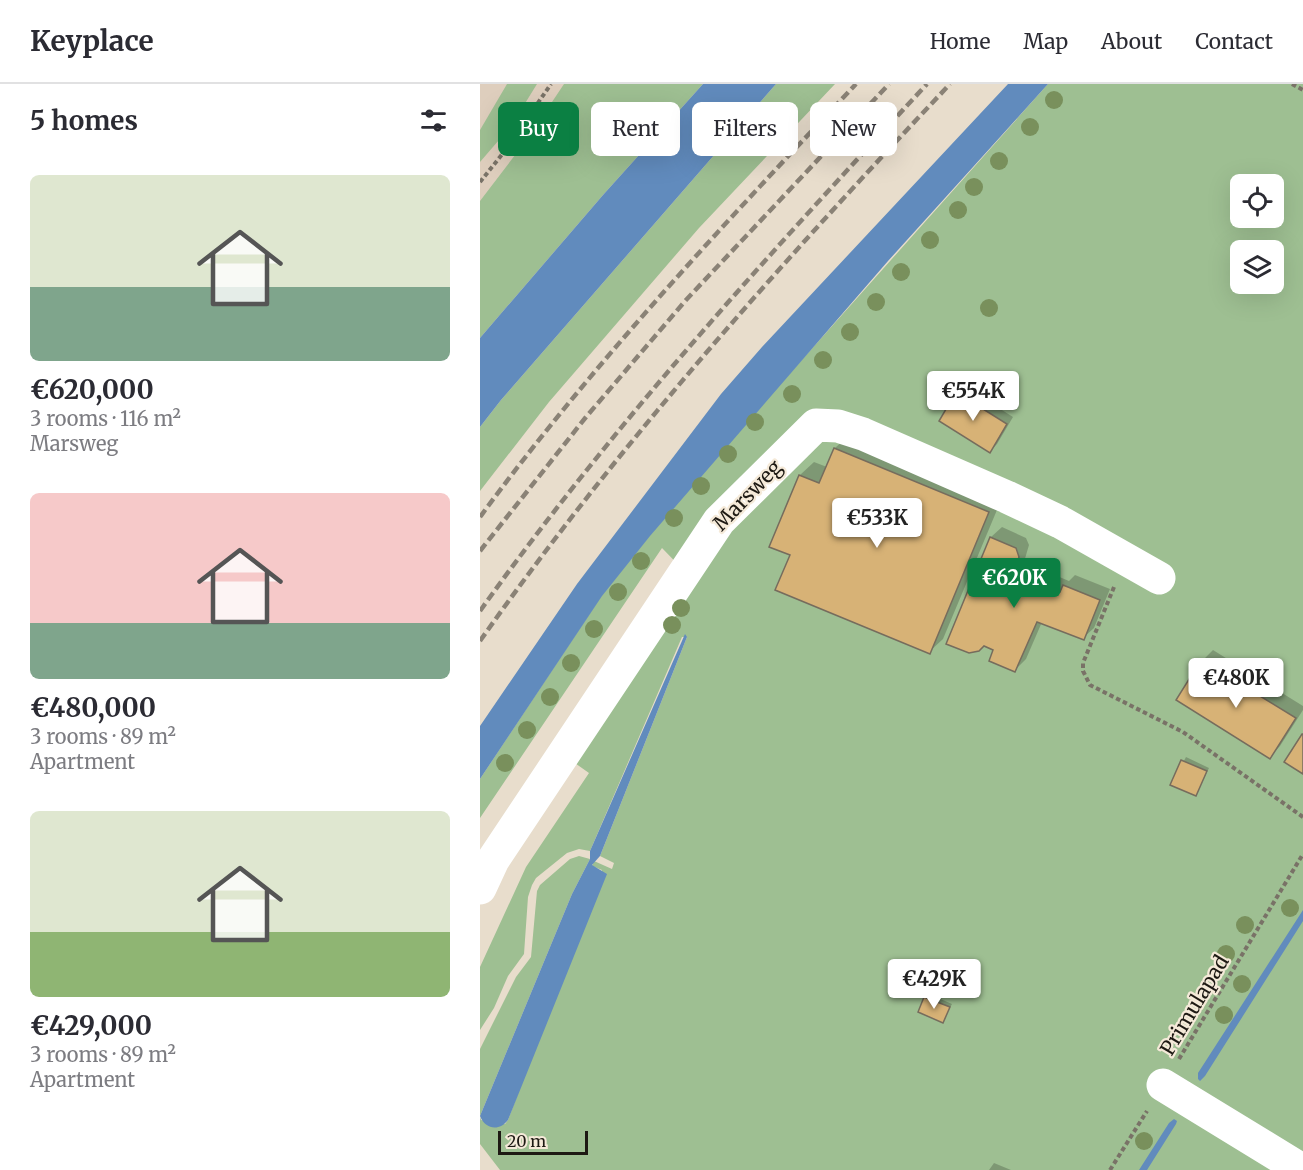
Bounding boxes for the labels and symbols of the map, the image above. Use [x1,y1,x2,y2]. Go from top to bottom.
pin: €554K [931,371,1015,422]
street label: Marsweg [707,455,787,535]
pin: €533K [835,498,919,549]
pin: €620K [972,558,1056,609]
pin: €480K [1194,658,1278,709]
street label: Primulapad [1154,950,1234,1060]
pin: €429K [892,959,976,1010]
scale bar [498,1128,588,1156]

